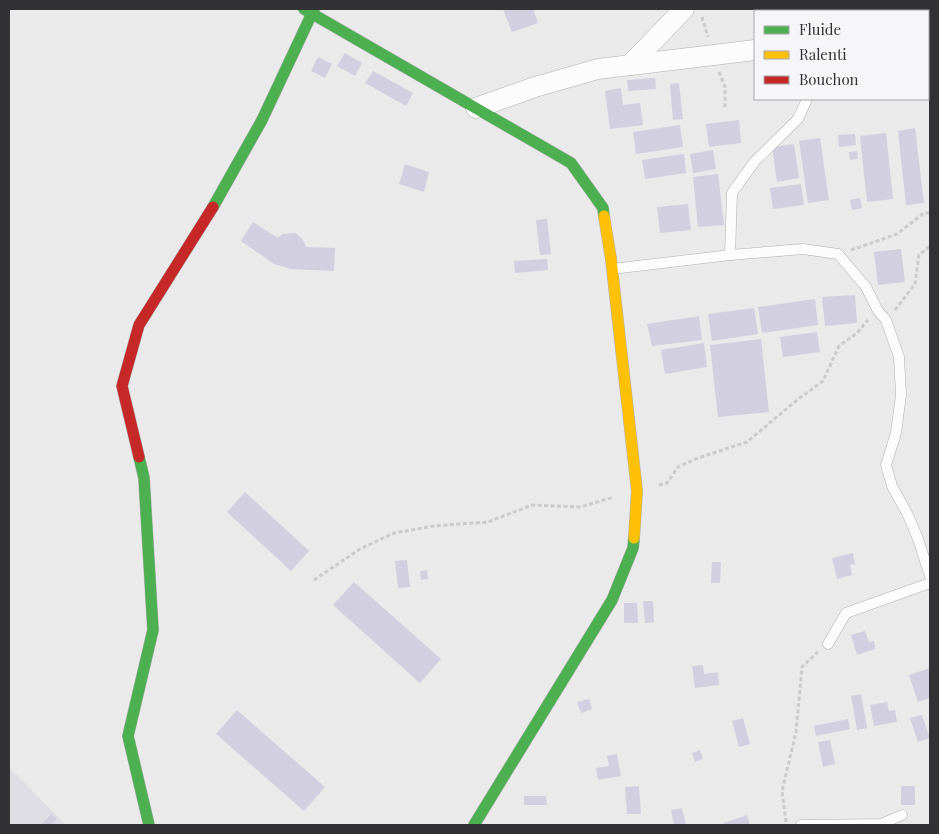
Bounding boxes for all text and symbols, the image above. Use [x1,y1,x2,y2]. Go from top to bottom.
legend [754,10,929,100]
text: Fluide [799,19,841,39]
text: Ralenti [799,44,847,64]
text: Bouchon [799,69,859,89]

